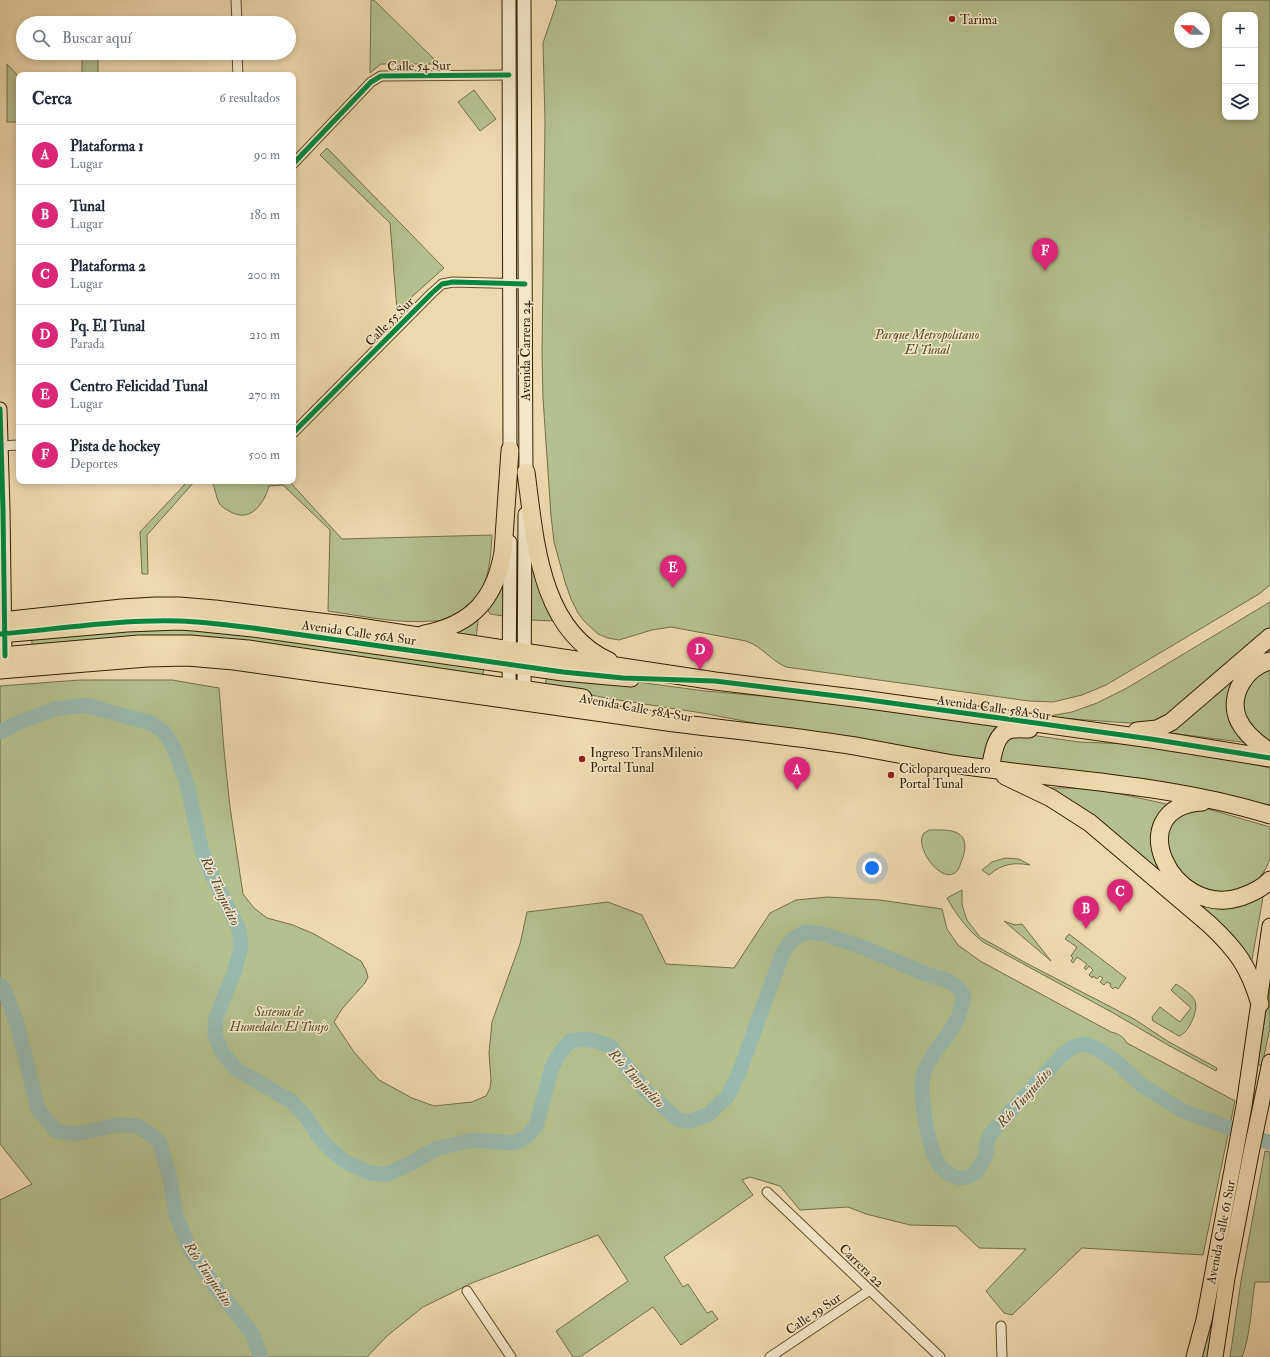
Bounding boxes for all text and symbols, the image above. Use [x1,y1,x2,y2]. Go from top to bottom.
place label: Tarima [960,12,998,28]
north arrow [1174,12,1210,48]
map controls [1222,12,1258,120]
button: + [1222,12,1258,48]
marker: Tarima [947,14,957,24]
search box [16,16,296,60]
icon: search [30,27,52,49]
text: Buscar aquí [62,29,131,48]
button: − [1222,48,1258,84]
street label: Calle 54 Sur [387,57,451,75]
button: layers [1222,84,1258,120]
text: Cerca [32,88,72,109]
text: 6 resultados [219,90,280,106]
text: Plataforma 1 [70,137,144,156]
text: A [41,147,49,163]
text: 90 m [254,147,280,163]
text: Lugar [70,156,103,172]
text: Tunal [70,197,105,216]
text: B [41,207,49,223]
text: 180 m [250,207,280,223]
text: Lugar [70,216,103,232]
pin: F [1032,238,1058,271]
text: Plataforma 2 [70,257,146,276]
text: C [40,267,50,283]
text: 200 m [247,267,280,283]
text: Lugar [70,276,103,292]
street label: Calle 55 Sur [362,294,418,349]
street label: Avenida Carrera 24 [518,300,534,402]
text: Pq. El Tunal [70,317,145,336]
text: D [40,327,50,343]
text: 210 m [249,327,280,343]
park label: Parque Metropolitano El Tunal [874,327,980,358]
text: Parada [70,336,105,352]
text: Centro Felicidad Tunal [70,377,208,396]
text: E [40,387,50,403]
text: 270 m [248,387,280,403]
text: Lugar [70,396,103,412]
text: Pista de hockey [70,437,160,456]
text: F [41,447,49,463]
text: 500 m [248,447,280,463]
text: Deportes [70,456,118,472]
pin: E [660,555,686,588]
street label: Avenida Calle 56A Sur [300,617,417,649]
pin: D [687,637,713,670]
street label: Avenida Calle 58A Sur [577,690,694,726]
street label: Avenida Calle 58A Sur [935,692,1052,724]
place label: Ingreso TransMilenio Portal Tunal [590,745,703,776]
marker: Ingreso TransMilenio Portal Tunal [577,754,587,764]
pin: A [784,757,810,790]
place label: Cicloparqueadero Portal Tunal [899,761,991,792]
marker: Cicloparqueadero Portal Tunal [886,770,896,780]
water label: Río Tunjuelito [197,853,244,928]
your location [862,858,882,878]
pin: C [1107,879,1133,912]
pin: B [1073,896,1099,929]
park label: Sistema de Humedales El Tunjo [228,1004,329,1035]
water label: Río Tunjuelito [604,1045,668,1111]
water label: Río Tunjuelito [993,1064,1056,1131]
street label: Avenida Calle 61 Sur [1203,1179,1239,1287]
water label: Río Tunjuelito [180,1238,236,1310]
street label: Carrera 22 [836,1241,887,1291]
street label: Calle 59 Sur [783,1289,844,1338]

